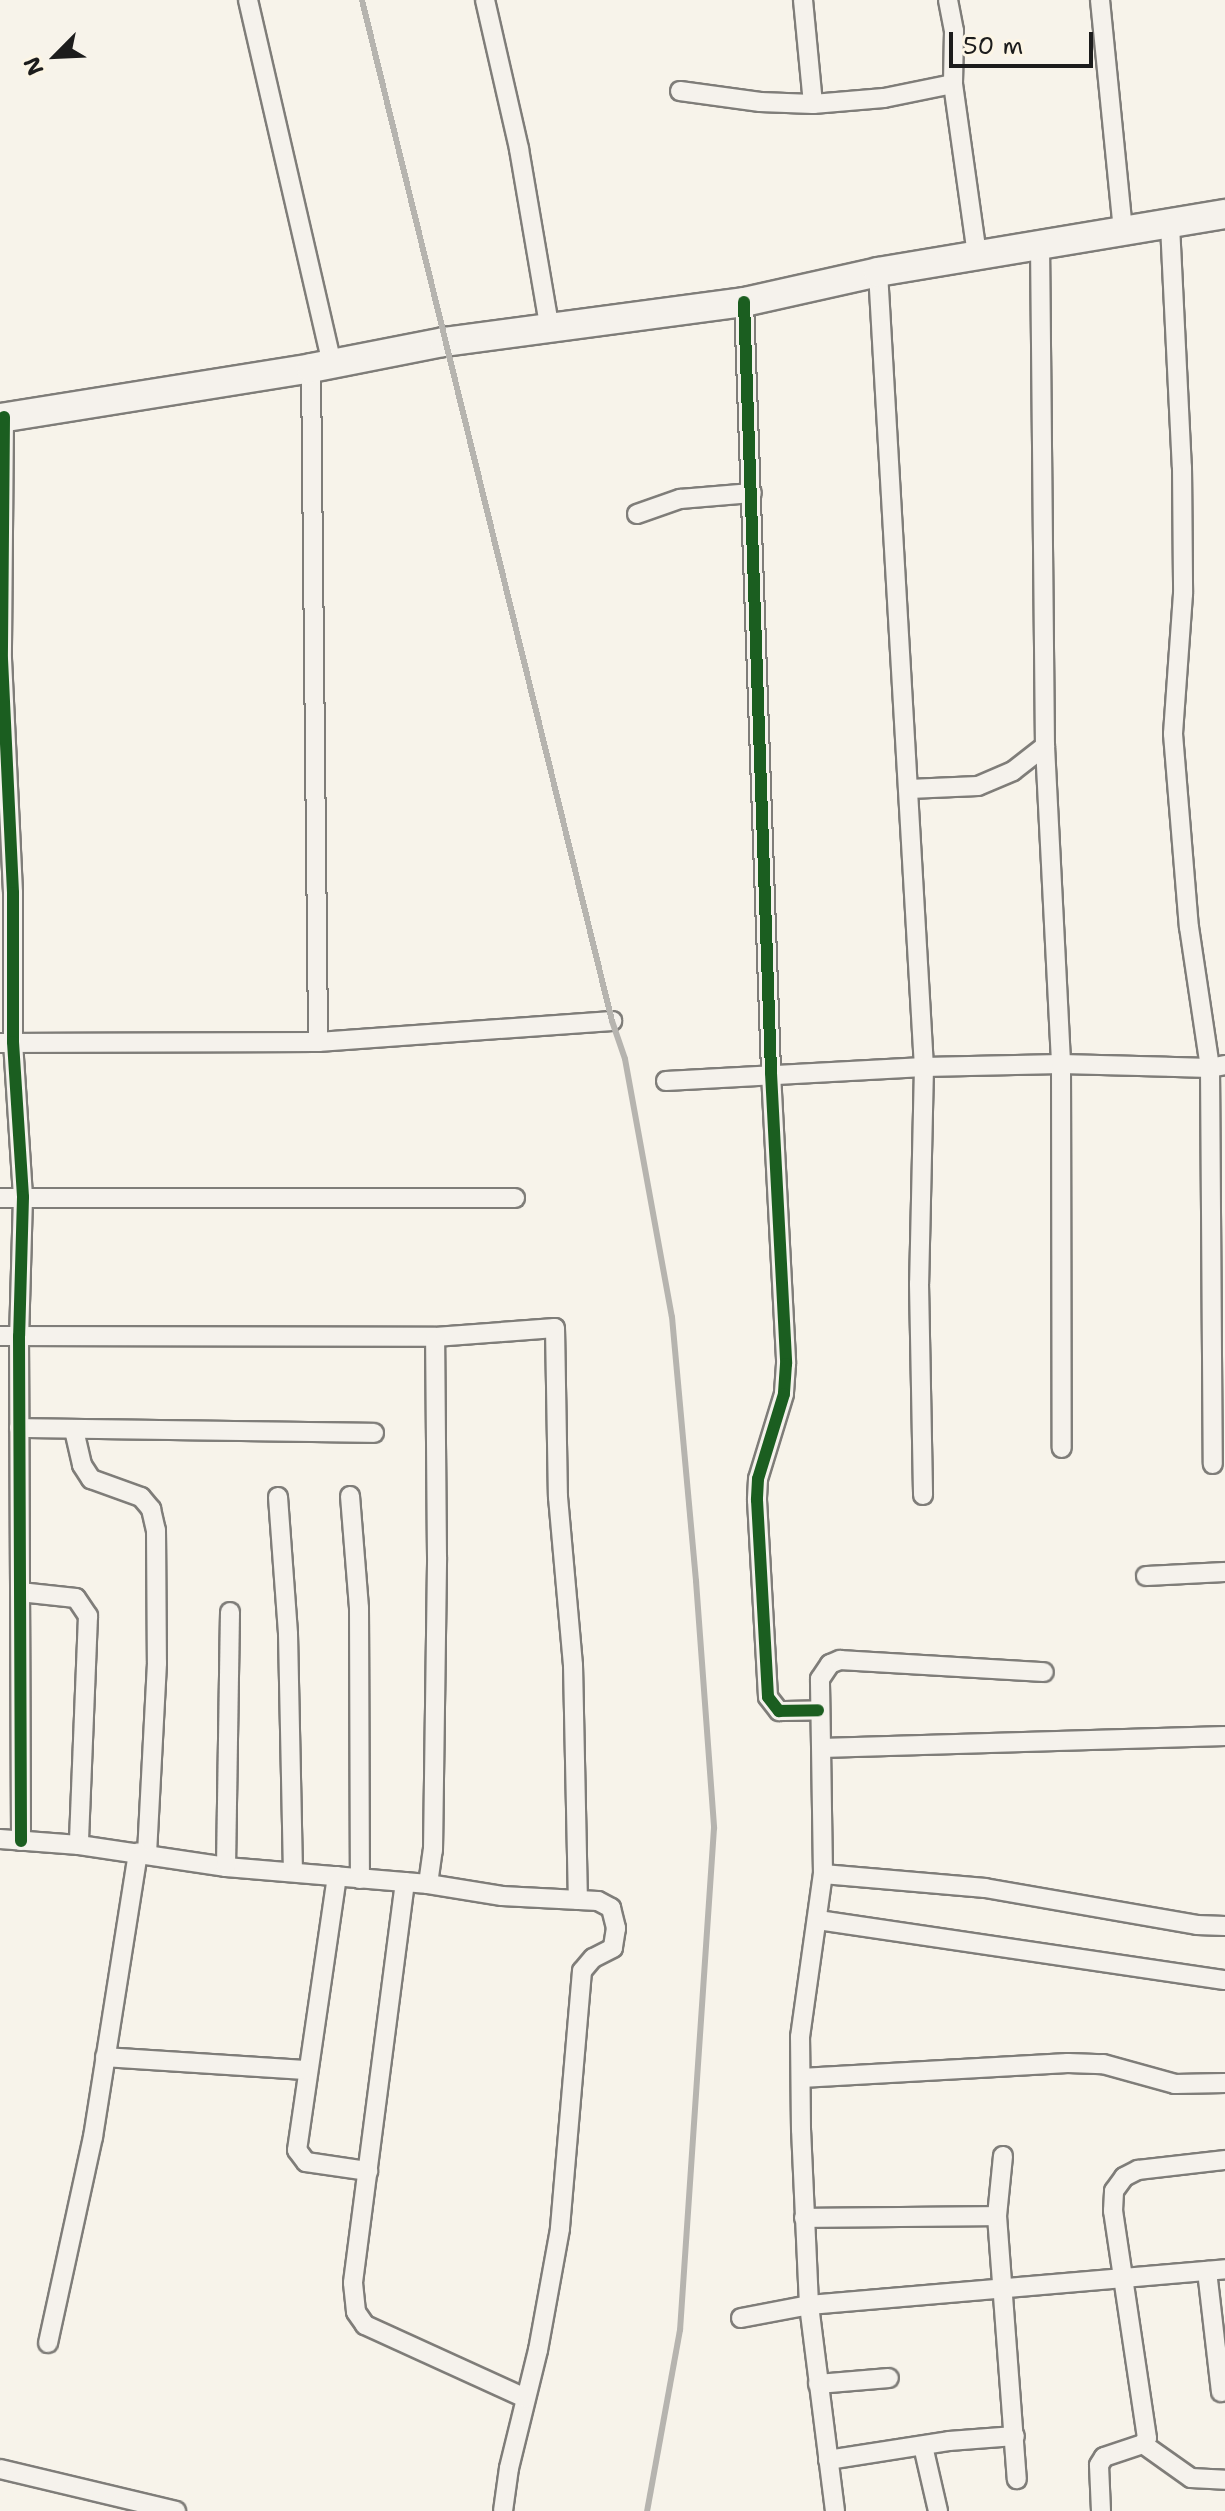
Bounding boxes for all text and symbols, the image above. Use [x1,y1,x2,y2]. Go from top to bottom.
north arrow [16,16,96,96]
scale bar [953,16,1097,66]
text: 50 m [963,30,1023,62]
text: N [17,52,50,80]

